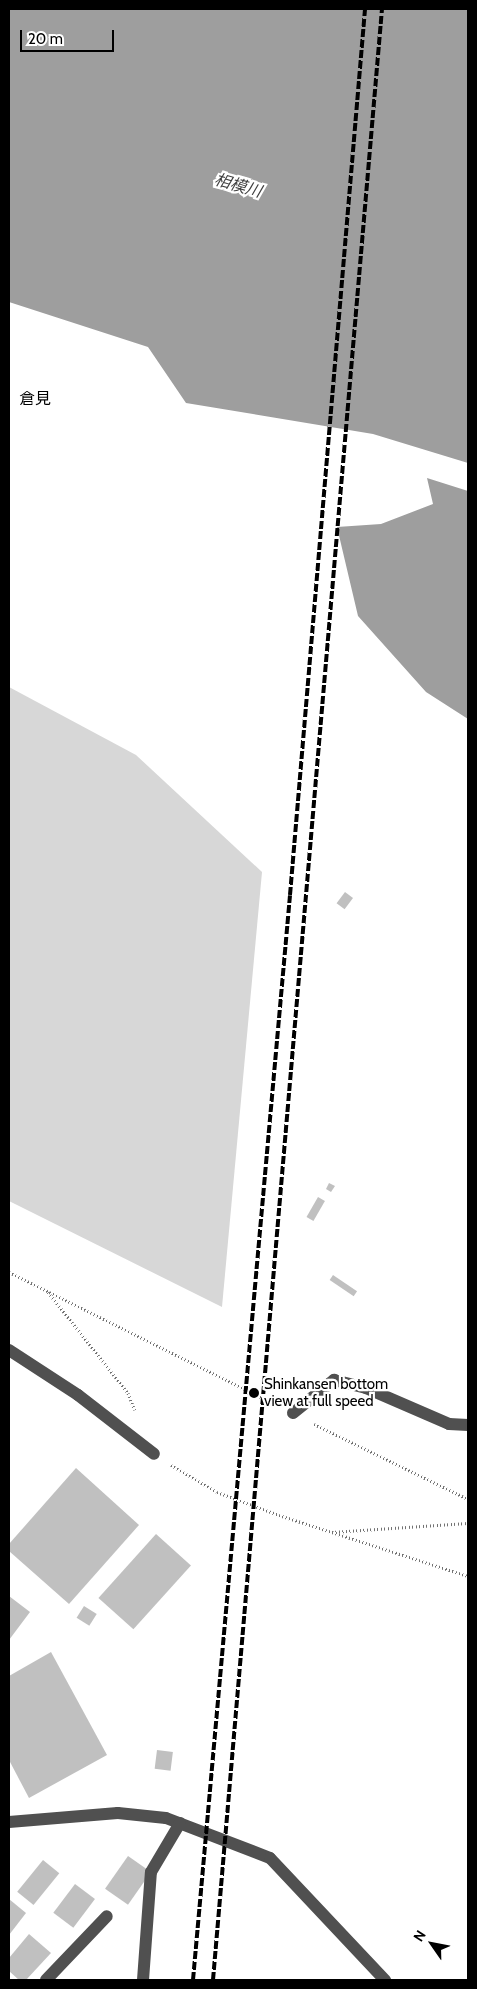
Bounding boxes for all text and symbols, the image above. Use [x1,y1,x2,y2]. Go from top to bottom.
scale bar [22,20,116,52]
text: 20 m [28,30,63,48]
water label: 相模川 [212,170,264,202]
district label: 倉見 [19,389,51,409]
place label: Shinkansen bottom view at full speed [264,1375,388,1410]
marker: Shinkansen bottom view at full speed [248,1387,260,1399]
north arrow [407,1919,457,1969]
text: N [409,1927,430,1945]

